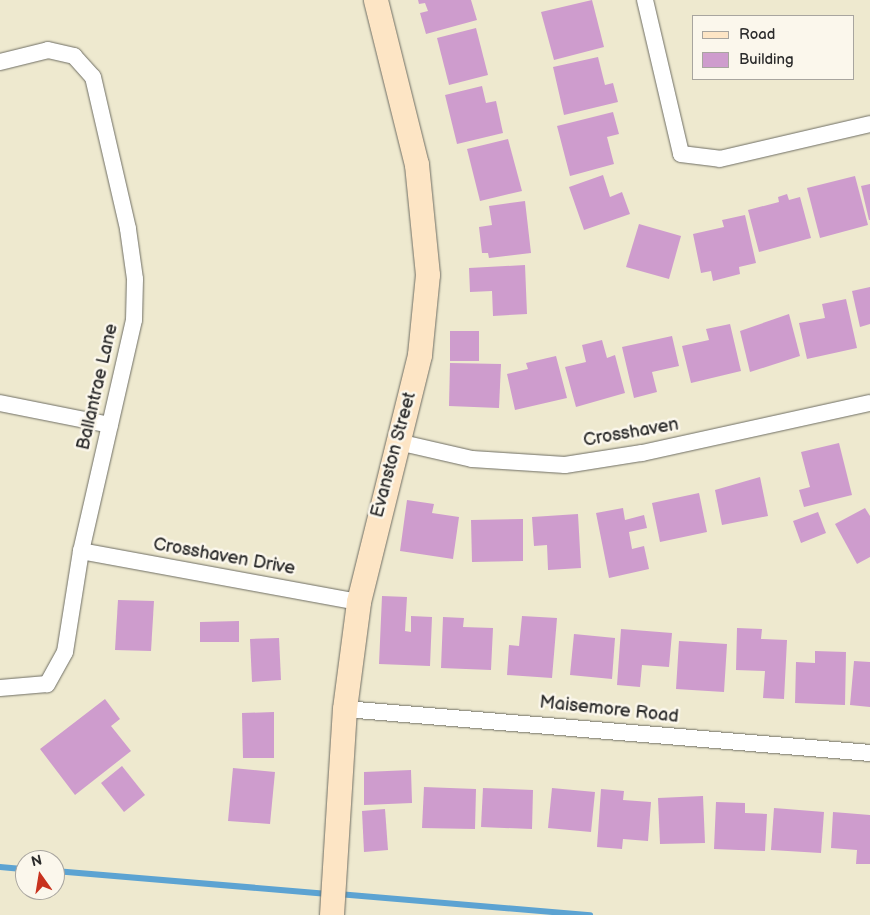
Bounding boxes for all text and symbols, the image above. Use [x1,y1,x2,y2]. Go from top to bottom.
legend [692,15,855,80]
text: Road [739,25,775,44]
text: Building [739,50,794,69]
street label: Ballantrae Lane [73,322,123,452]
street label: Evanston Street [367,390,421,520]
street label: Crosshaven [582,414,680,452]
street label: Crosshaven Drive [151,534,297,580]
street label: Maisemore Road [538,692,680,728]
north arrow [15,850,65,900]
text: N [30,851,44,870]

